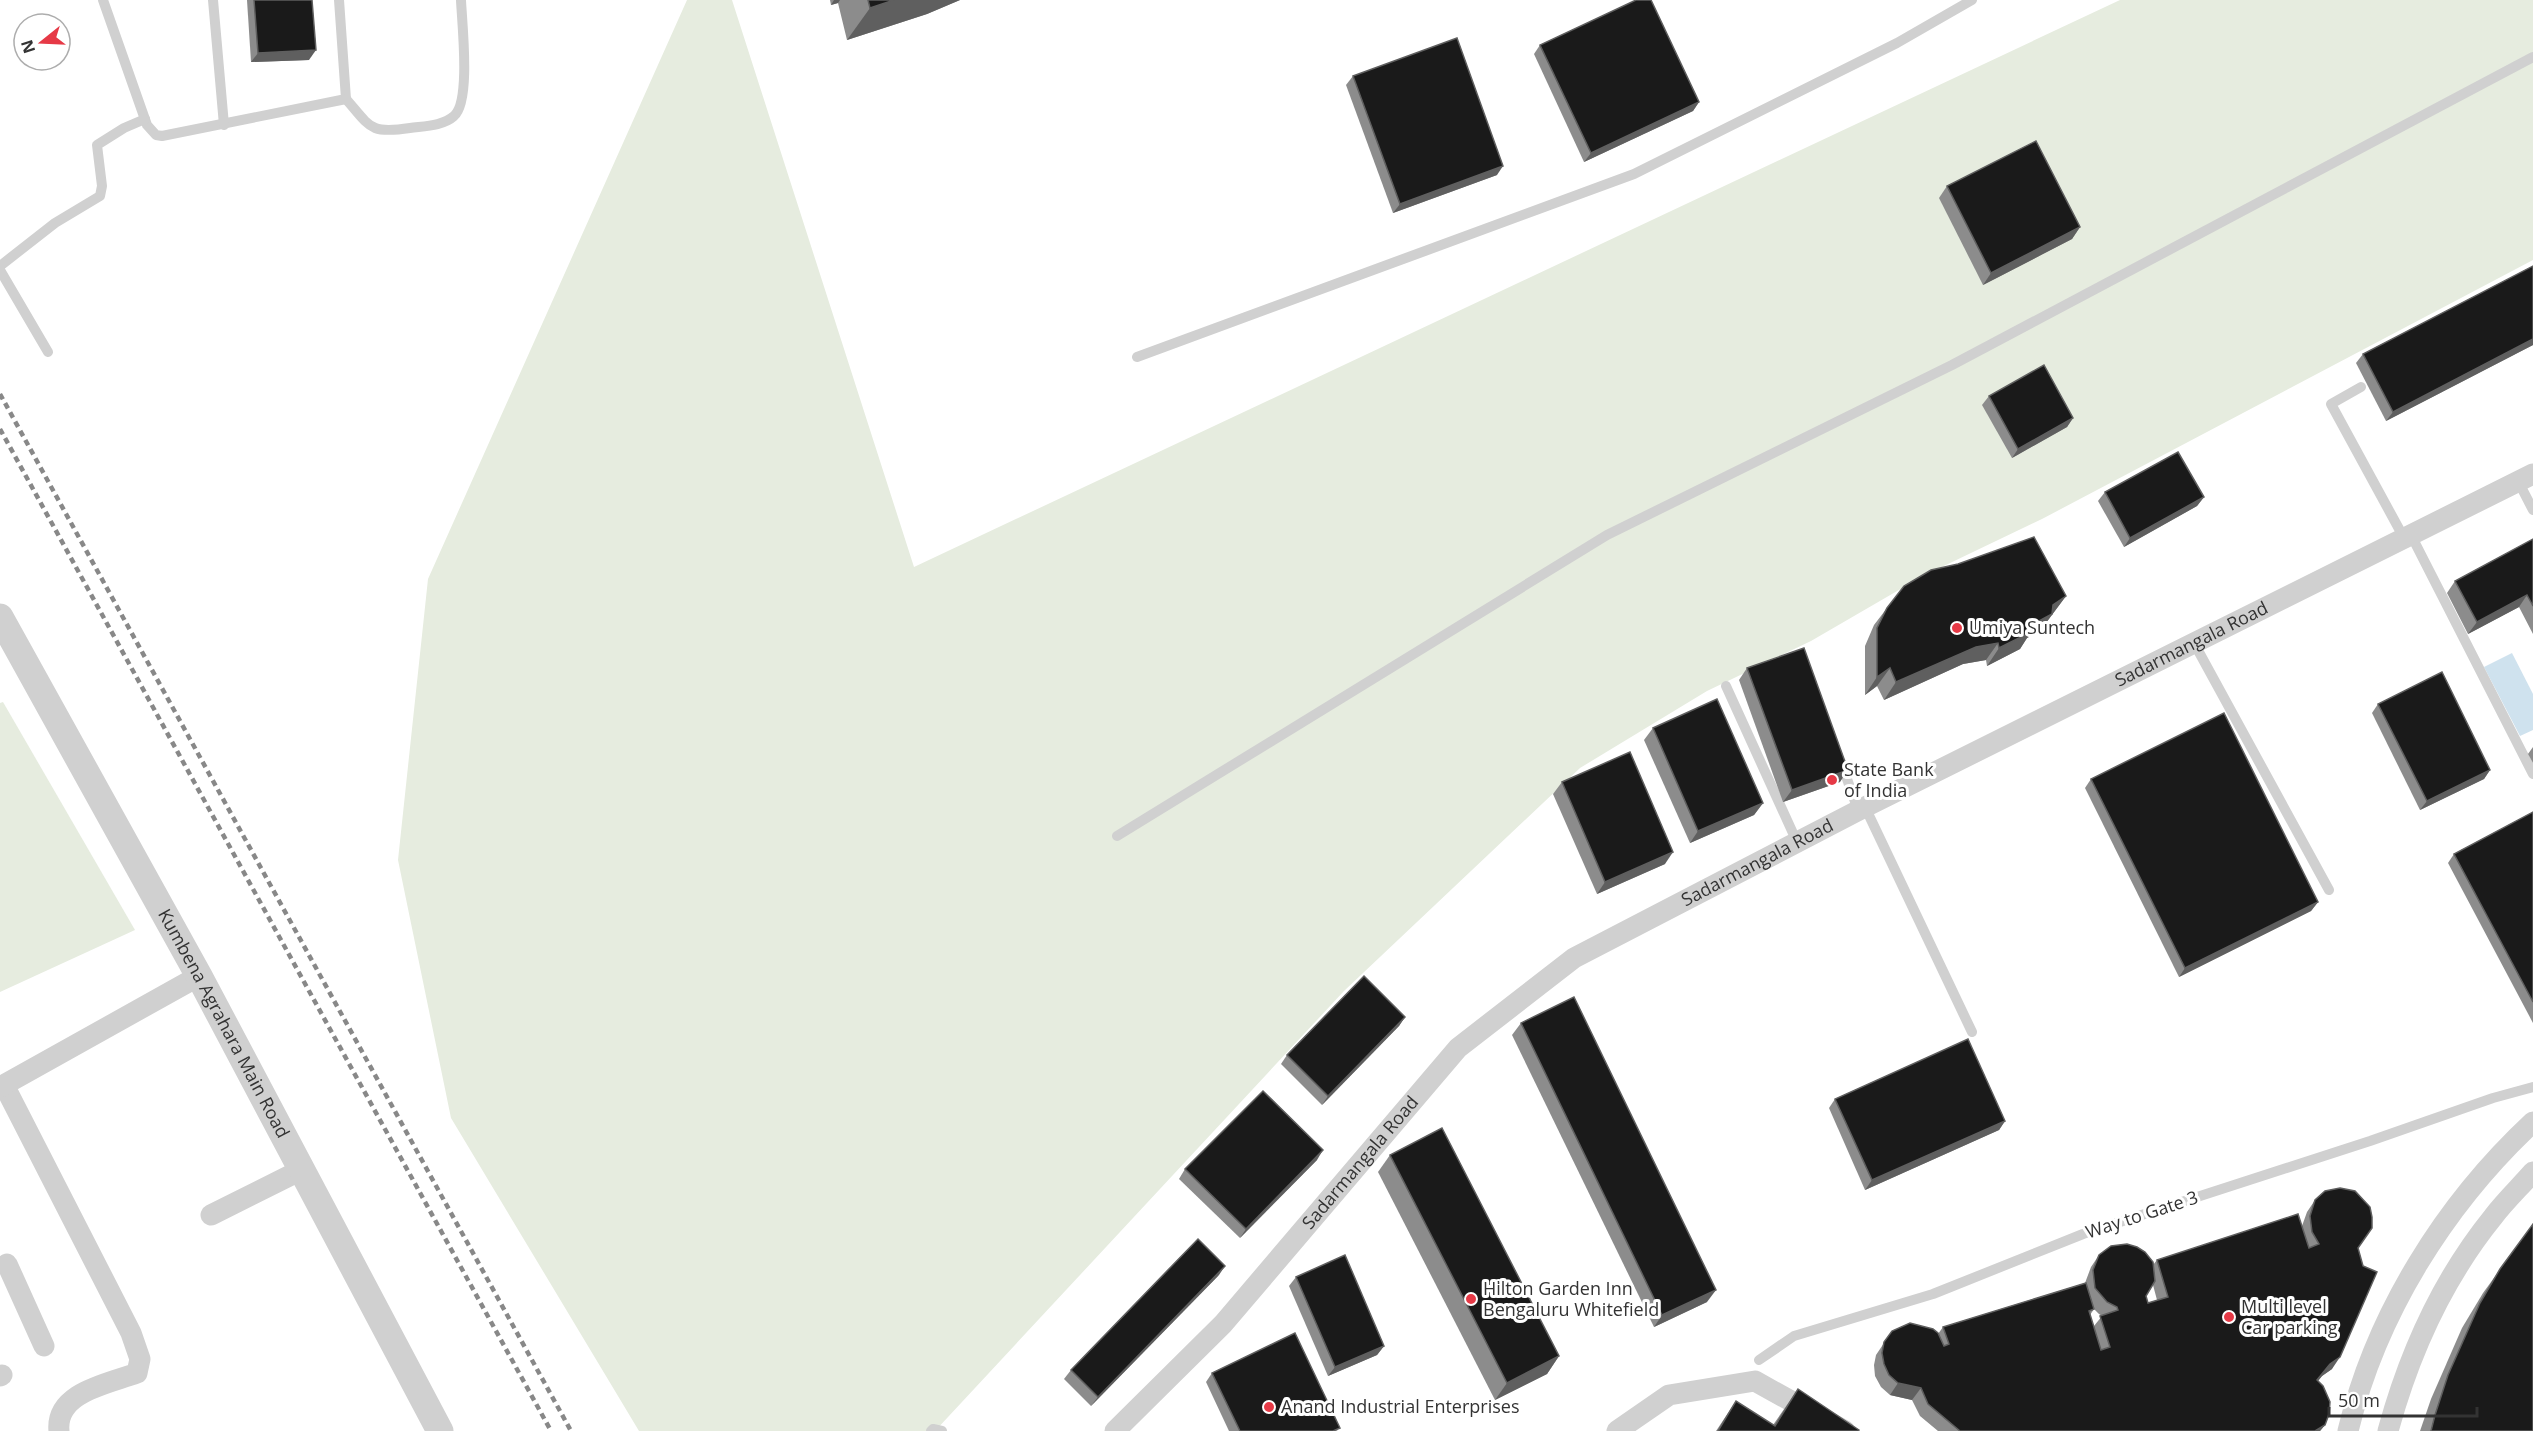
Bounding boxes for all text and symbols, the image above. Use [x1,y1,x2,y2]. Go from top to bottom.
north arrow [12,12,72,72]
text: N [15,37,40,56]
street label: Sadarmangala Road [2111,595,2272,692]
place label: Umiya Suntech [1969,615,2095,639]
marker: Umiya Suntech [1950,621,1964,635]
place label: State Bank of India [1844,757,1934,802]
marker: State Bank of India [1825,773,1839,787]
street label: Sadarmangala Road [1677,813,1837,911]
street label: Kumbena Agrahara Main Road [153,904,296,1142]
street label: Sadarmangala Road [1296,1090,1423,1234]
street label: Way to Gate 3 [2082,1185,2201,1244]
place label: Hilton Garden Inn Bengaluru Whitefield [1483,1276,1659,1321]
marker: Hilton Garden Inn Bengaluru Whitefield [1464,1292,1478,1306]
place label: Multi level Car parking [2241,1294,2338,1339]
marker: Multi level Car parking [2222,1310,2236,1324]
scale bar [2329,1380,2478,1418]
text: 50 m [2338,1388,2380,1412]
place label: Anand Industrial Enterprises [1281,1394,1519,1418]
marker: Anand Industrial Enterprises [1262,1400,1276,1414]

